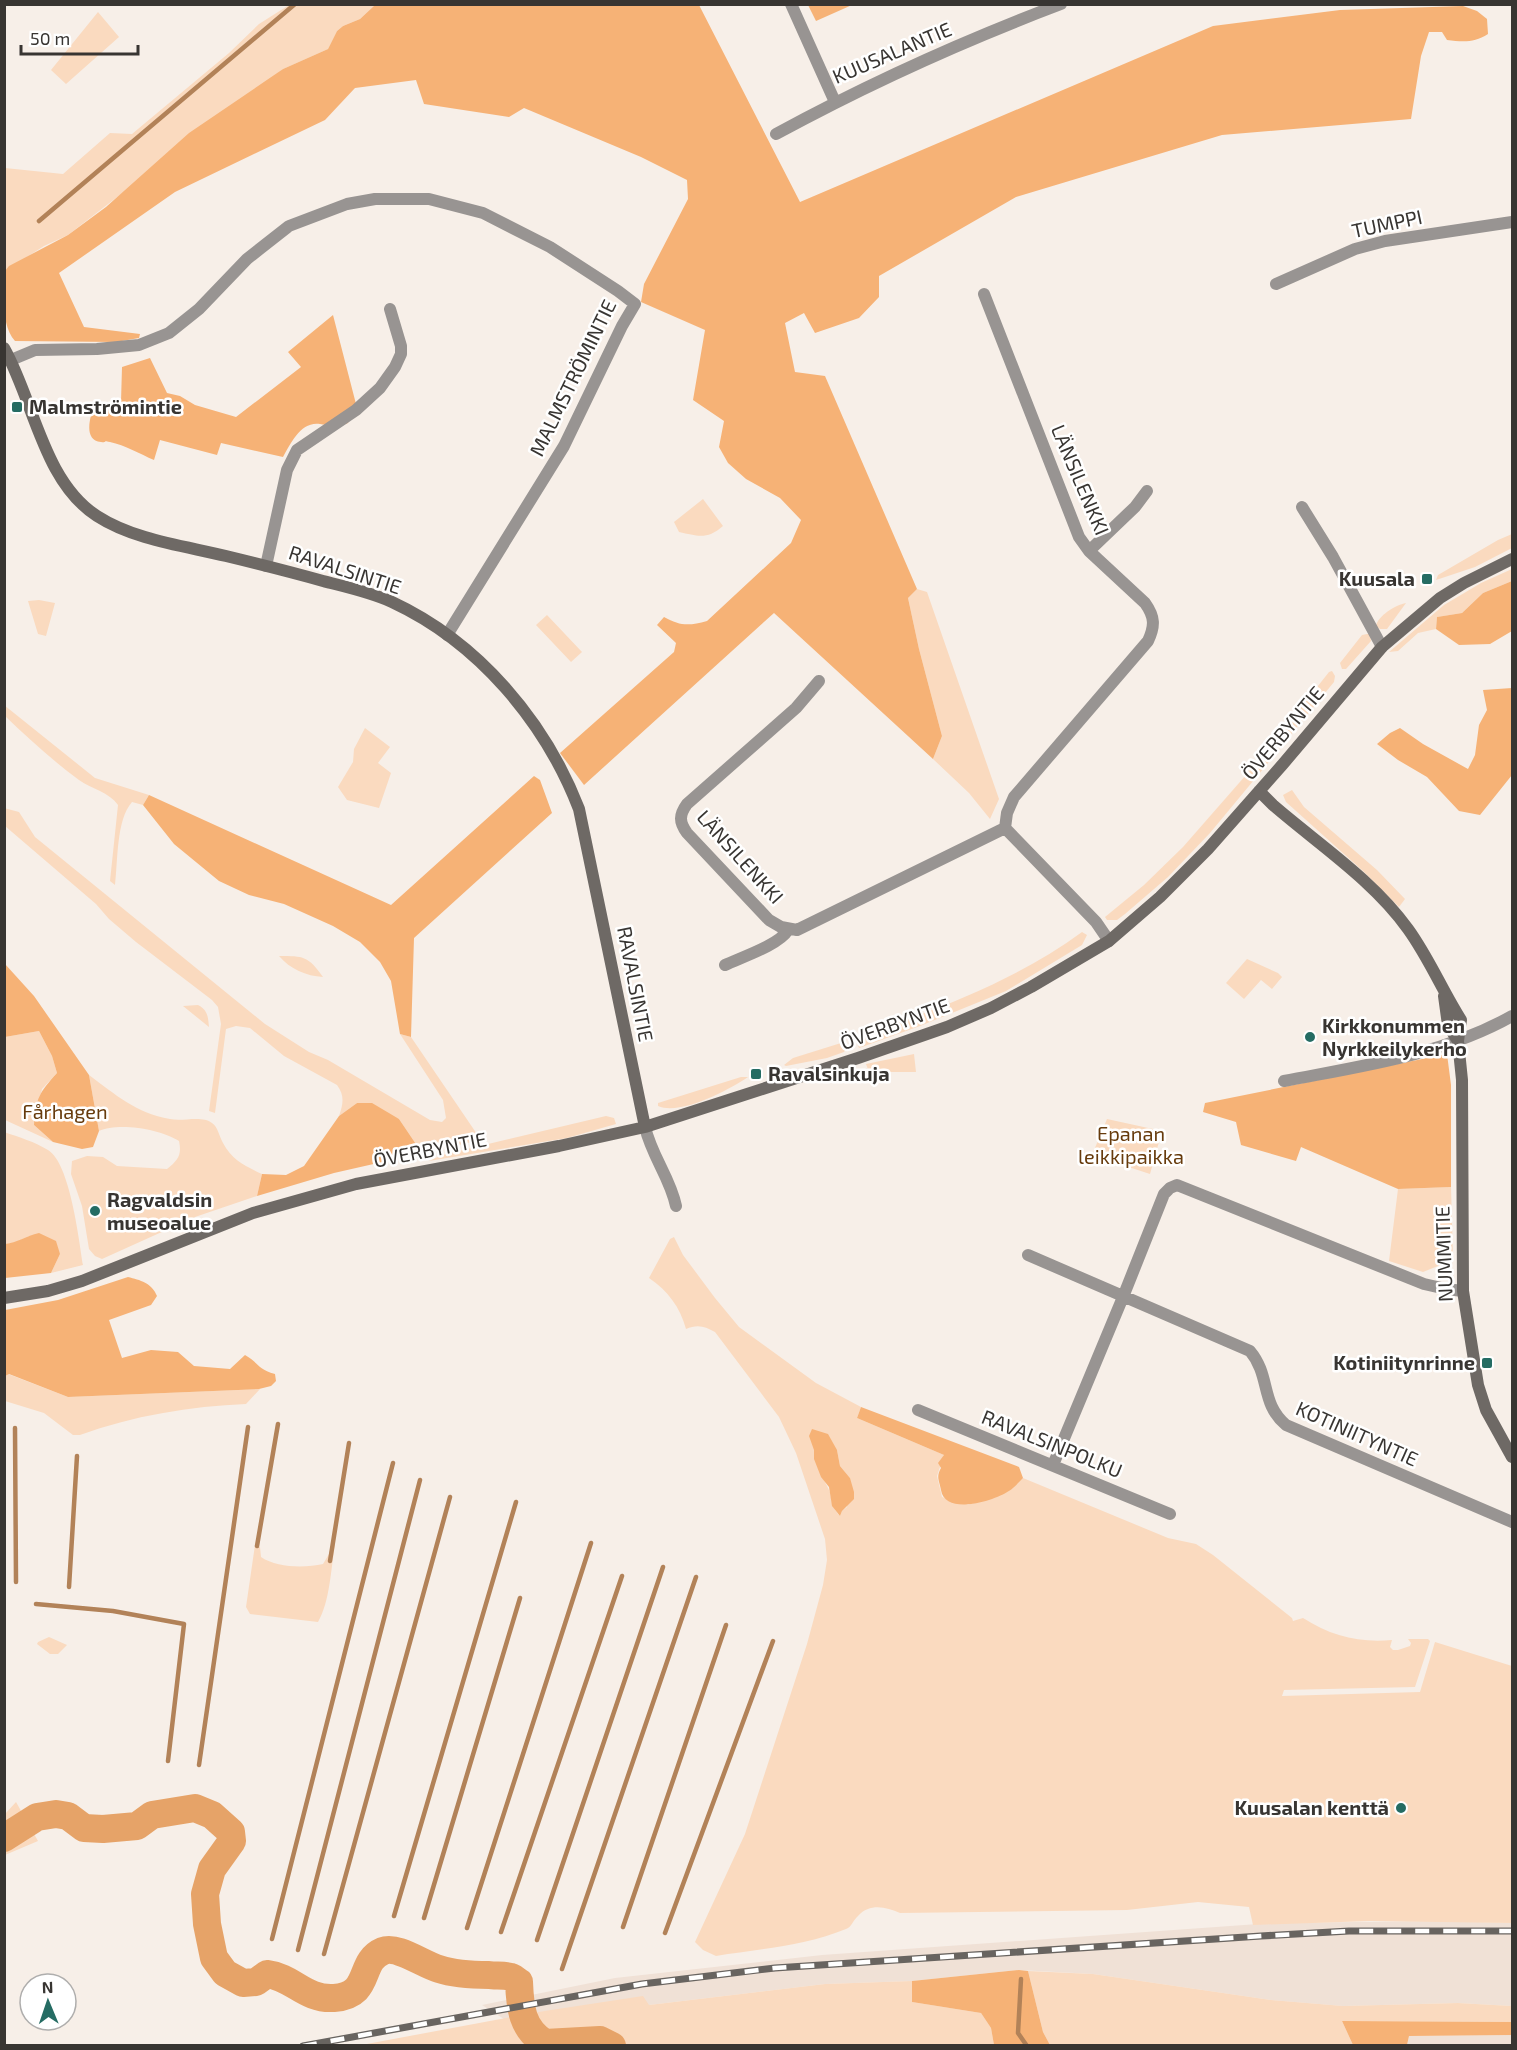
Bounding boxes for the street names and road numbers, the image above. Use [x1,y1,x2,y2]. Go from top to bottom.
street label: KUUSALANTIE [828,16,955,88]
street label: TUMPPI [1349,204,1424,242]
street label: MALMSTRÖMINTIE [524,295,620,460]
street label: LÄNSILENKKI [1047,421,1115,538]
street label: RAVALSINTIE [286,540,405,599]
street label: ÖVERBYNTIE [1236,681,1328,784]
street label: LÄNSILENKKI [692,805,789,908]
street label: RAVALSINTIE [613,924,659,1044]
street label: ÖVERBYNTIE [837,992,953,1054]
street label: ÖVERBYNTIE [371,1126,488,1172]
street label: NUMMITIE [1429,1206,1457,1302]
street label: KOTINIITYNTIE [1293,1395,1422,1471]
street label: RAVALSINPOLKU [979,1404,1126,1482]

